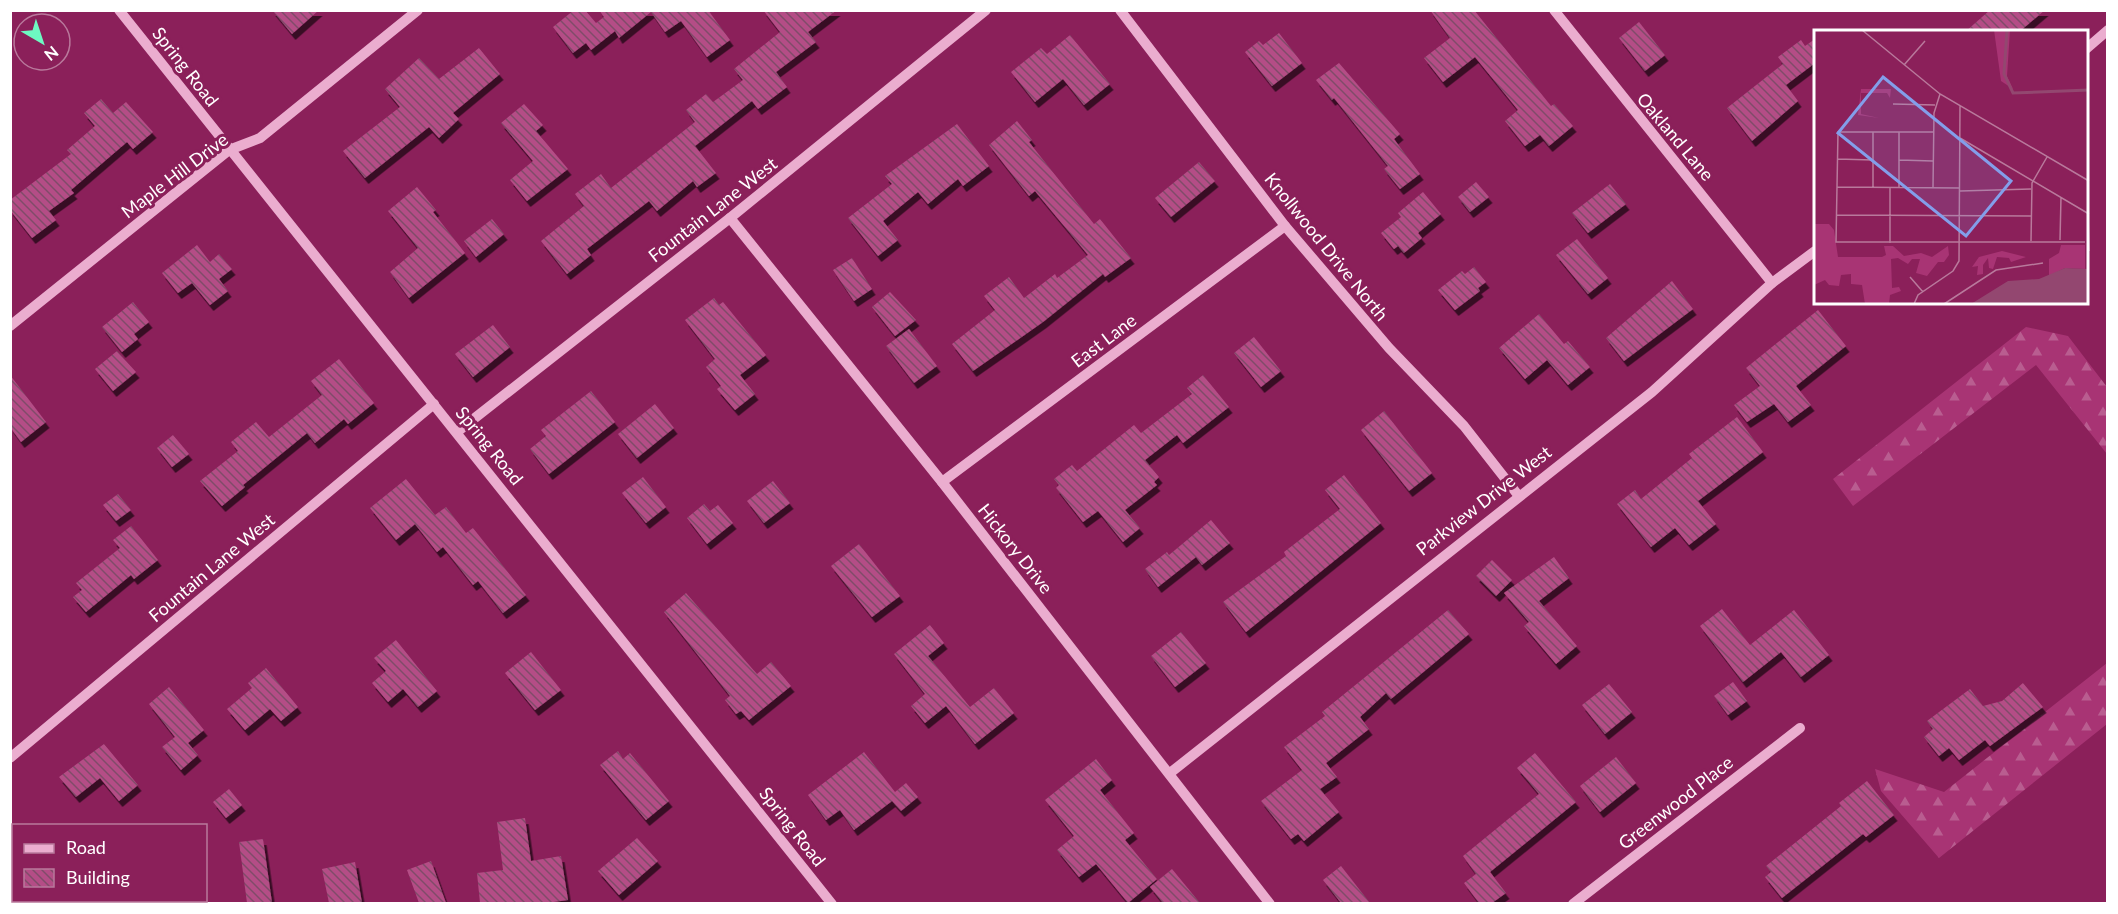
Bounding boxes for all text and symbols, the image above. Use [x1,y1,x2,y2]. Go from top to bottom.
north arrow [12,12,72,72]
street label: Spring Road [148,22,224,110]
inset map [1814,30,2088,304]
text: N [41,43,63,65]
street label: Oakland Lane [1633,88,1719,185]
street label: Maple Hill Drive [117,128,232,222]
street label: Fountain Lane West [644,152,782,266]
street label: Knollwood Drive North [1260,168,1393,325]
street label: East Lane [1066,309,1140,372]
street label: Spring Road [452,402,528,489]
street label: Parkview Drive West [1412,440,1556,560]
street label: Hickory Drive [974,499,1058,598]
street label: Fountain Lane West [144,508,279,626]
street label: Greenwood Place [1614,751,1737,854]
street label: Spring Road [755,782,831,870]
legend [12,824,207,902]
text: Road [66,836,106,858]
text: Building [66,866,130,888]

